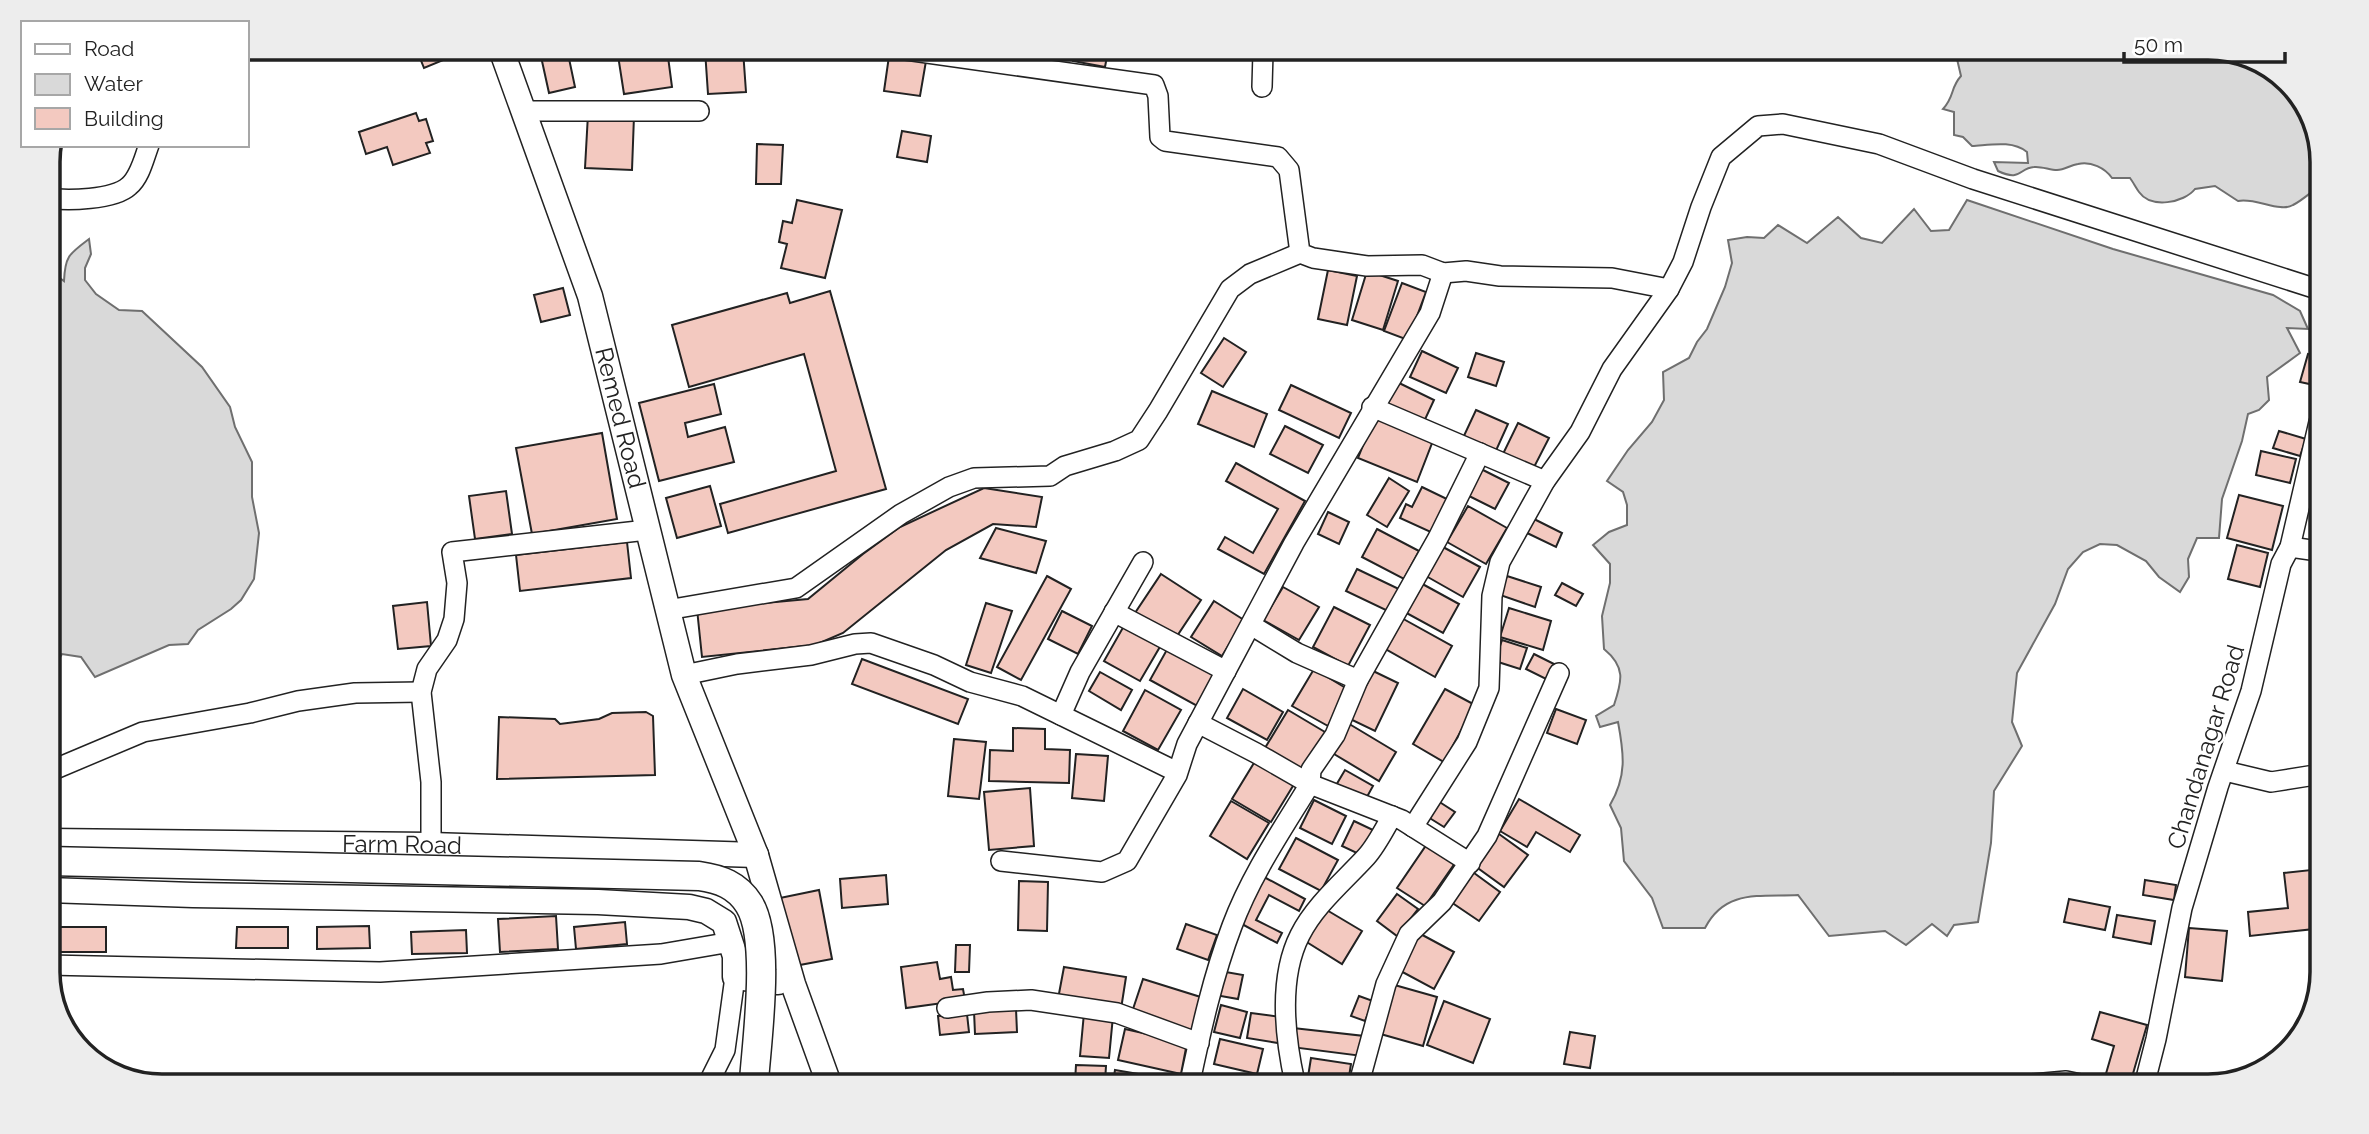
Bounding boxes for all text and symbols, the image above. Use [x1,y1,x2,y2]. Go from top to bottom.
legend [21,21,248,147]
scale bar [2124,21,2285,65]
text: 50 m [2134,32,2183,57]
text: Road [84,36,134,61]
text: Water [84,71,143,96]
text: Building [84,106,164,131]
street label: Remed Road [589,344,652,491]
street label: Chandanagar Road [2161,641,2250,852]
street label: Farm Road [342,829,462,860]

